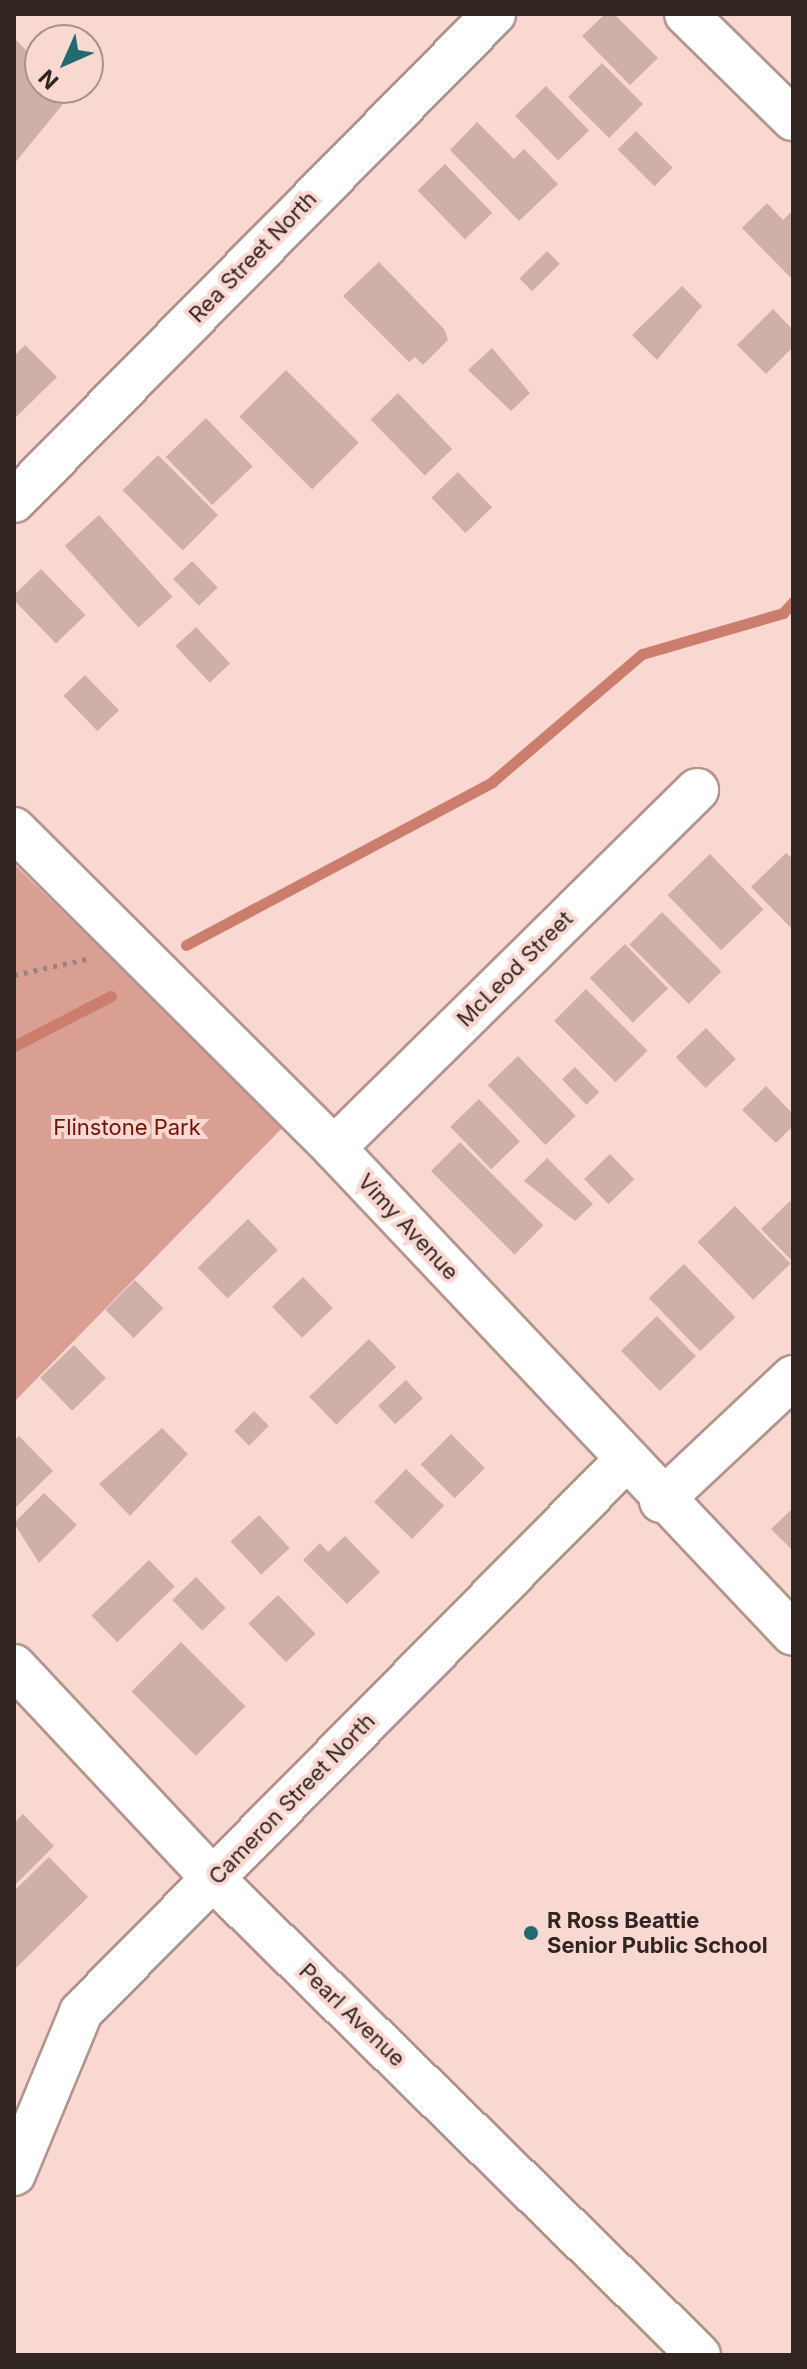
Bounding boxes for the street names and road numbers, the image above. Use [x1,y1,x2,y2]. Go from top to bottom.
street label: Rea Street North [184,186,322,328]
street label: McLeod Street [452,906,578,1032]
street label: Vimy Avenue [352,1169,464,1285]
street label: Cameron Street North [203,1708,381,1890]
street label: Pearl Avenue [294,1958,410,2072]

